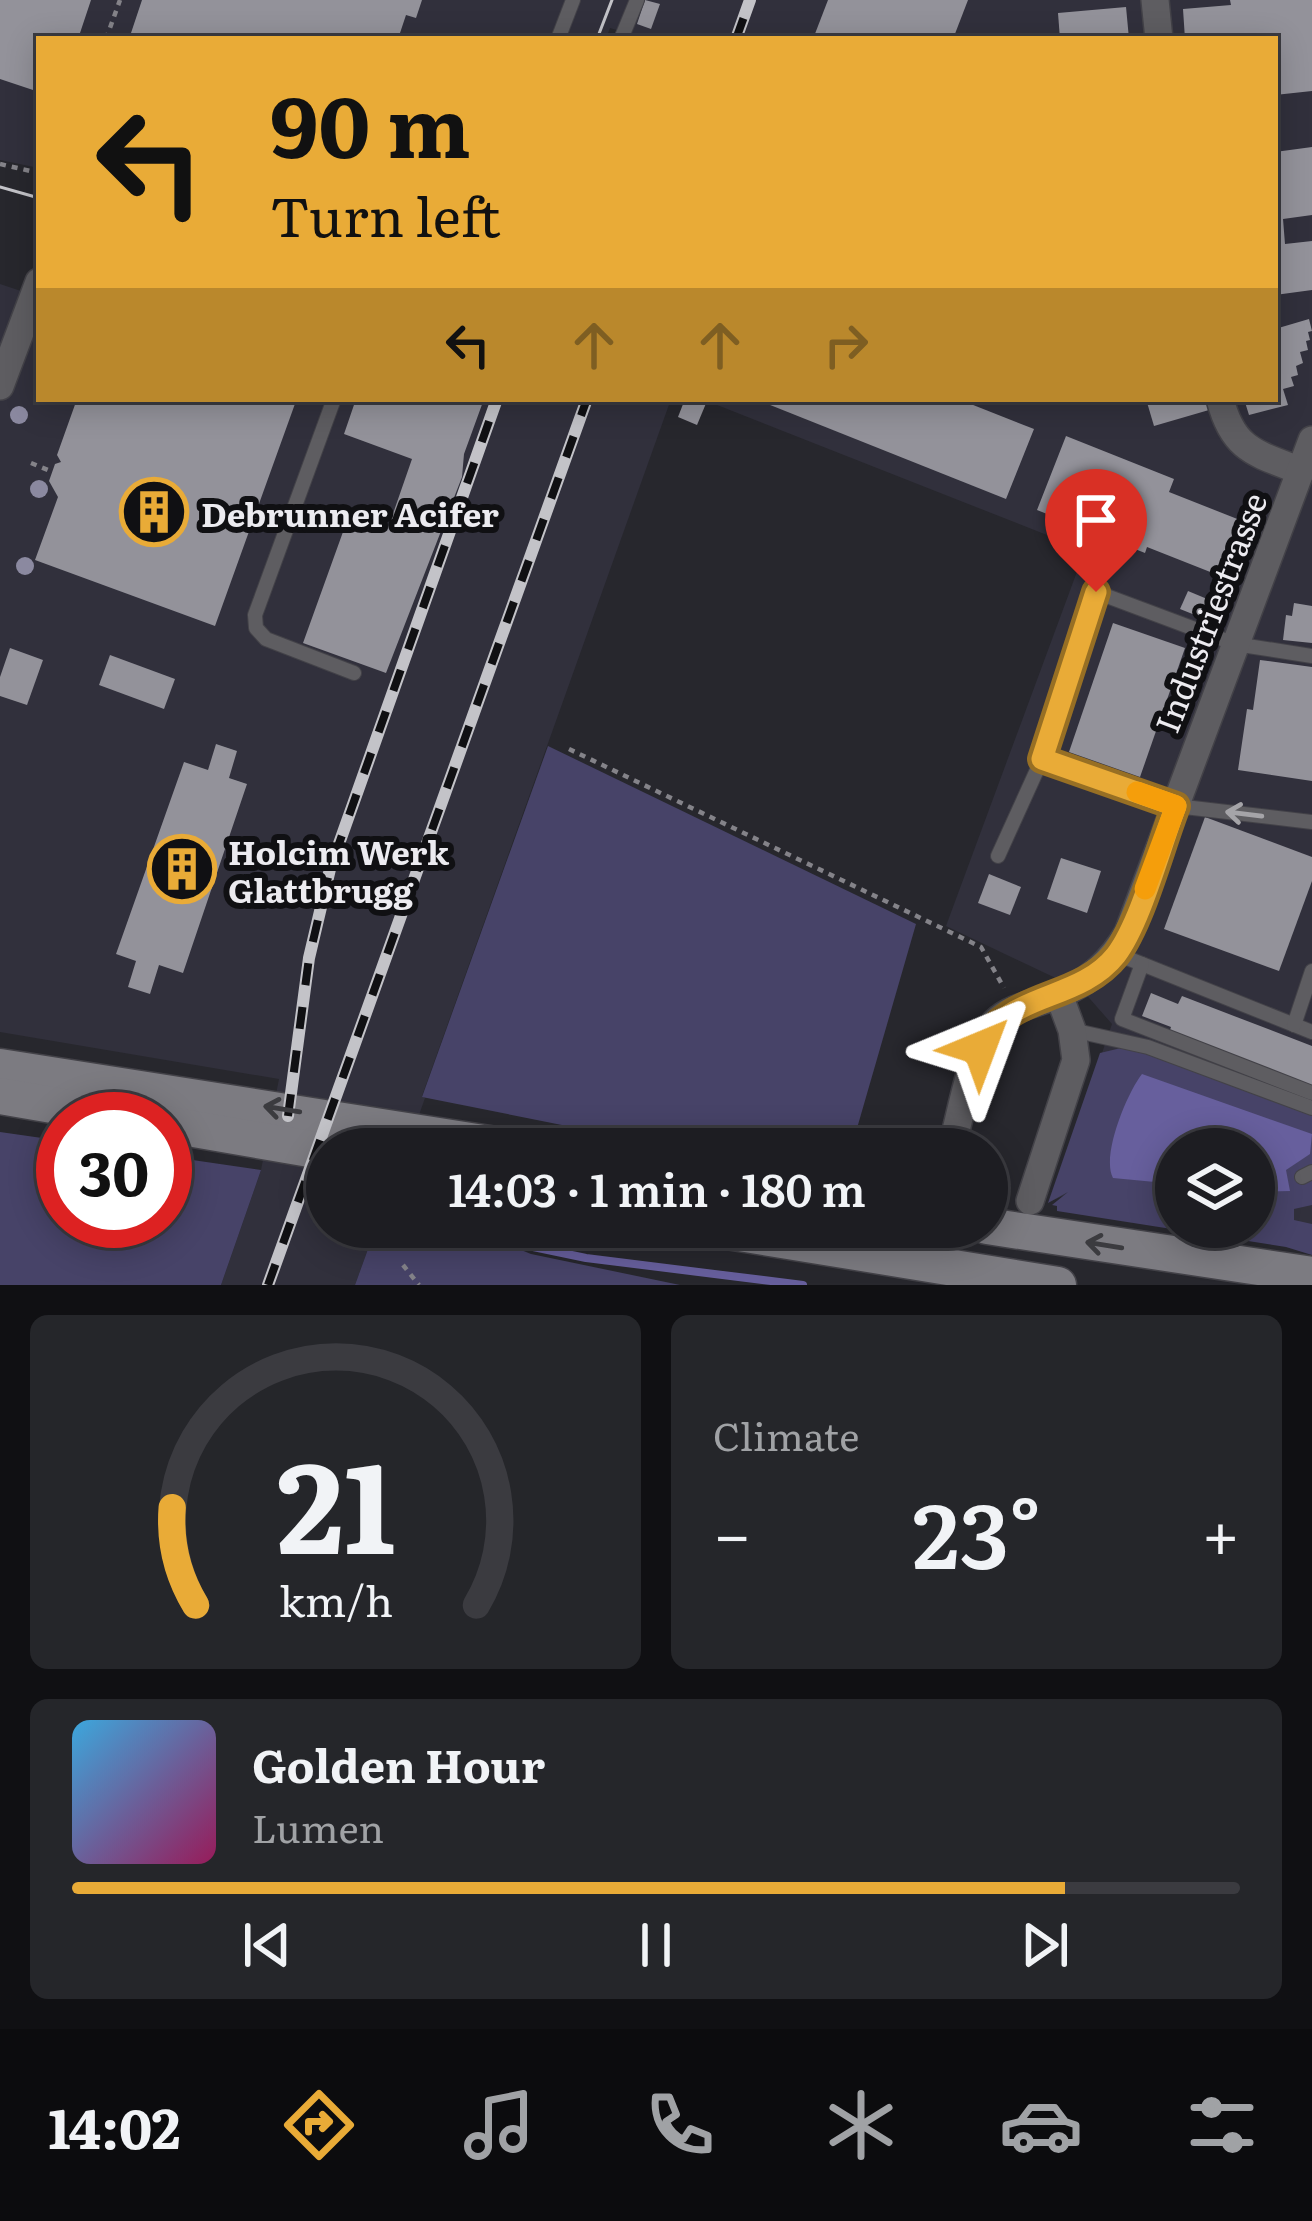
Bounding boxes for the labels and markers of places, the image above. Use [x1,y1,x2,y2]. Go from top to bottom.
pin [1045,469,1147,592]
building icon: Debrunner Acifer [119,477,189,547]
place label: Debrunner Acifer [201,488,499,537]
place label: Holcim Werk Glattbrugg [228,826,450,913]
building icon: Holcim Werk Glattbrugg [147,834,217,904]

